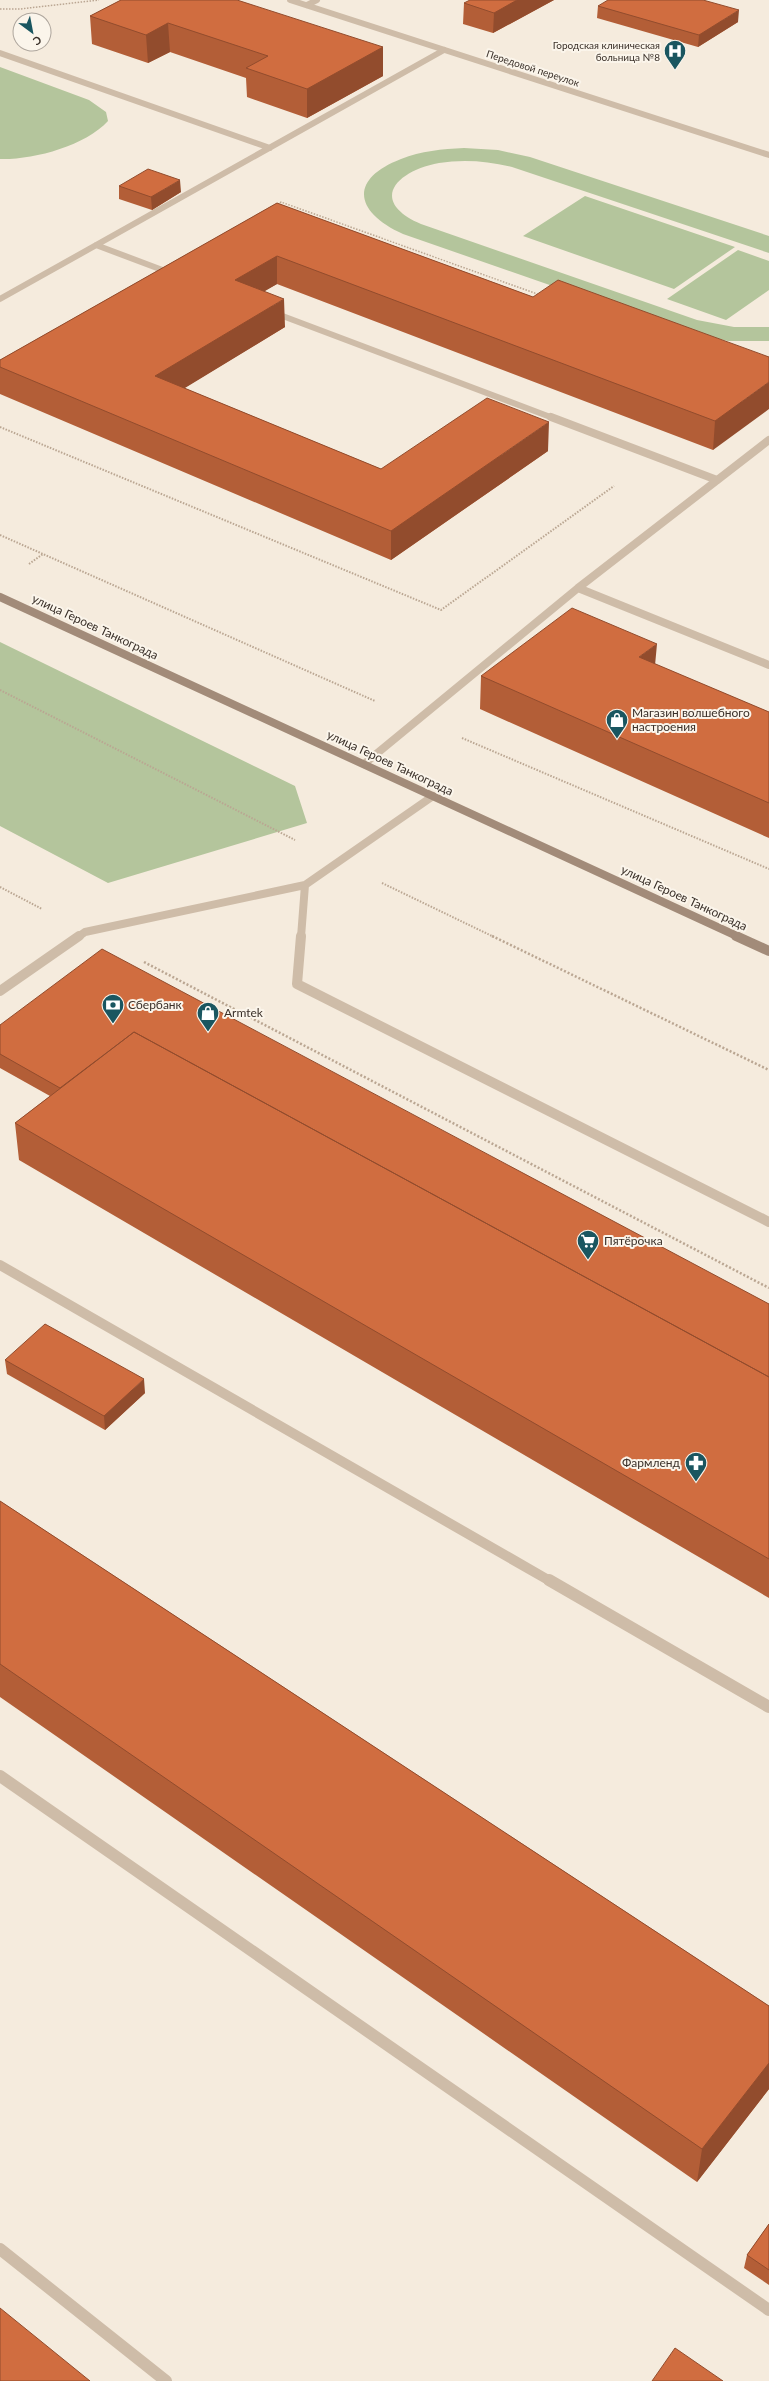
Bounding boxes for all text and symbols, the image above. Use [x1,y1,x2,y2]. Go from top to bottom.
north arrow [12,12,52,52]
text: С [30,33,44,49]
hospital icon: Городская клиническая больница №8 [662,38,688,71]
place label: Городская клиническая больница №8 [553,39,660,63]
street label: Передовой переулок [485,47,582,89]
street label: улица Героев Танкограда [30,591,161,662]
place label: Магазин волшебного настроения [632,705,750,734]
shop icon: Магазин волшебного настроения [604,707,630,740]
street label: улица Героев Танкограда [325,727,456,798]
street label: улица Героев Танкограда [619,862,750,933]
bank icon: Сбербанк [100,992,126,1025]
place label: Сбербанк [128,997,183,1012]
shop icon: Armtek [195,1000,221,1033]
place label: Armtek [224,1005,264,1020]
supermarket icon: Пятёрочка [575,1228,601,1261]
place label: Пятёрочка [604,1233,663,1248]
pharmacy icon: Фармленд [683,1450,709,1483]
place label: Фармленд [622,1455,681,1470]

